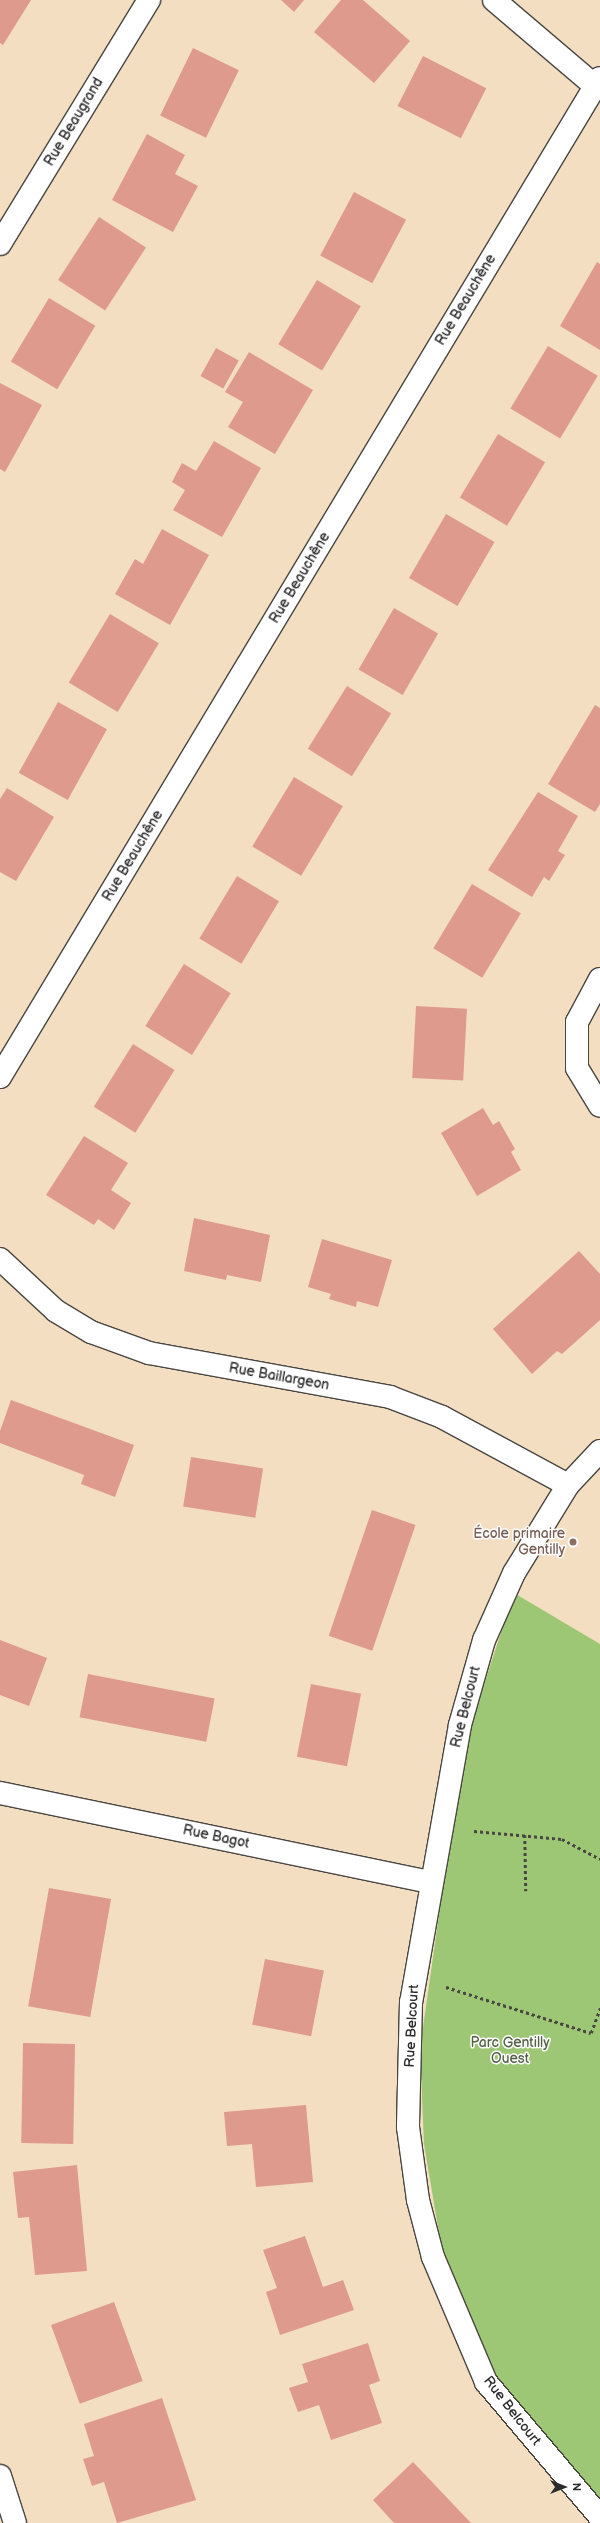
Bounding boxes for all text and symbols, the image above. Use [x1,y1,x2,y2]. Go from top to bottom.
street label: Rue Beaugrand [41,75,107,169]
street label: Rue Beauchêne [432,251,500,349]
street label: Rue Beauchêne [266,529,334,627]
street label: Rue Beauchêne [99,807,167,905]
street label: Rue Baillargeon [227,1360,331,1394]
place label: École primaire Gentilly [473,1526,565,1558]
marker: École primaire Gentilly [568,1537,578,1547]
street label: Rue Belcourt [448,1665,484,1749]
street label: Rue Bagot [181,1822,251,1852]
street label: Rue Belcourt [401,1984,423,2068]
park label: Parc Gentilly Ouest [470,2035,550,2068]
street label: Rue Belcourt [480,2373,544,2449]
north arrow [544,2467,584,2507]
text: N [570,2483,583,2491]

